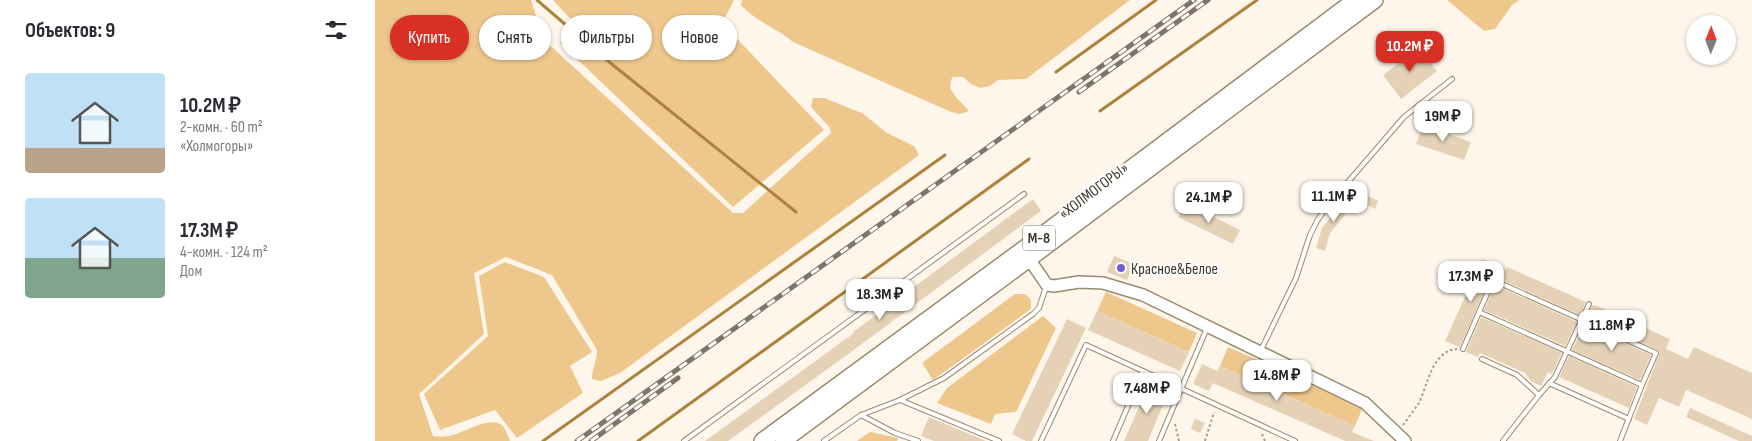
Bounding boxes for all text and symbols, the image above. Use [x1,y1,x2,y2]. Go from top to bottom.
chip: Купить [390,15,469,60]
chip: Снять [479,15,551,60]
chip: Фильтры [561,15,652,60]
chip: Новое [662,15,737,60]
north arrow [1686,15,1736,65]
map controls [1686,15,1736,65]
icon: filters [322,16,350,44]
text: Объектов: 9 [25,18,115,43]
pin: 10.2M ₽ [1364,30,1456,73]
text: 10.2M ₽ [1387,37,1433,56]
icon: home [65,93,125,153]
text: 10.2M ₽ [180,93,241,118]
pin: 19M ₽ [1408,100,1478,143]
text: 19M ₽ [1425,107,1461,126]
text: 2-комн. · 60 m² [180,118,263,137]
text: «Холмогоры» [180,137,253,156]
street label: «ХОЛМОГОРЫ» [1055,159,1132,224]
pin: 11.1M ₽ [1288,180,1380,223]
pin: 24.1M ₽ [1163,182,1255,224]
text: 11.1M ₽ [1312,187,1356,206]
text: 24.1M ₽ [1186,188,1232,207]
icon: home [65,218,125,278]
text: 17.3M ₽ [180,218,238,243]
road number: М-8 [1023,226,1055,250]
text: 4-комн. · 124 m² [180,243,268,262]
place label: Красное&Белое [1131,260,1218,279]
pin: 17.3M ₽ [1425,260,1517,303]
text: Дом [180,262,202,281]
marker: Красное&Белое [1115,262,1127,274]
text: 17.3M ₽ [1449,267,1493,286]
pin: 18.3M ₽ [834,278,926,321]
text: 18.3M ₽ [857,285,903,304]
pin: 11.8M ₽ [1566,310,1658,352]
text: 11.8M ₽ [1589,316,1635,335]
pin: 14.8M ₽ [1231,360,1323,402]
text: 14.8M ₽ [1254,366,1300,385]
pin: 7.48M ₽ [1101,372,1193,415]
text: 7.48M ₽ [1124,379,1170,398]

